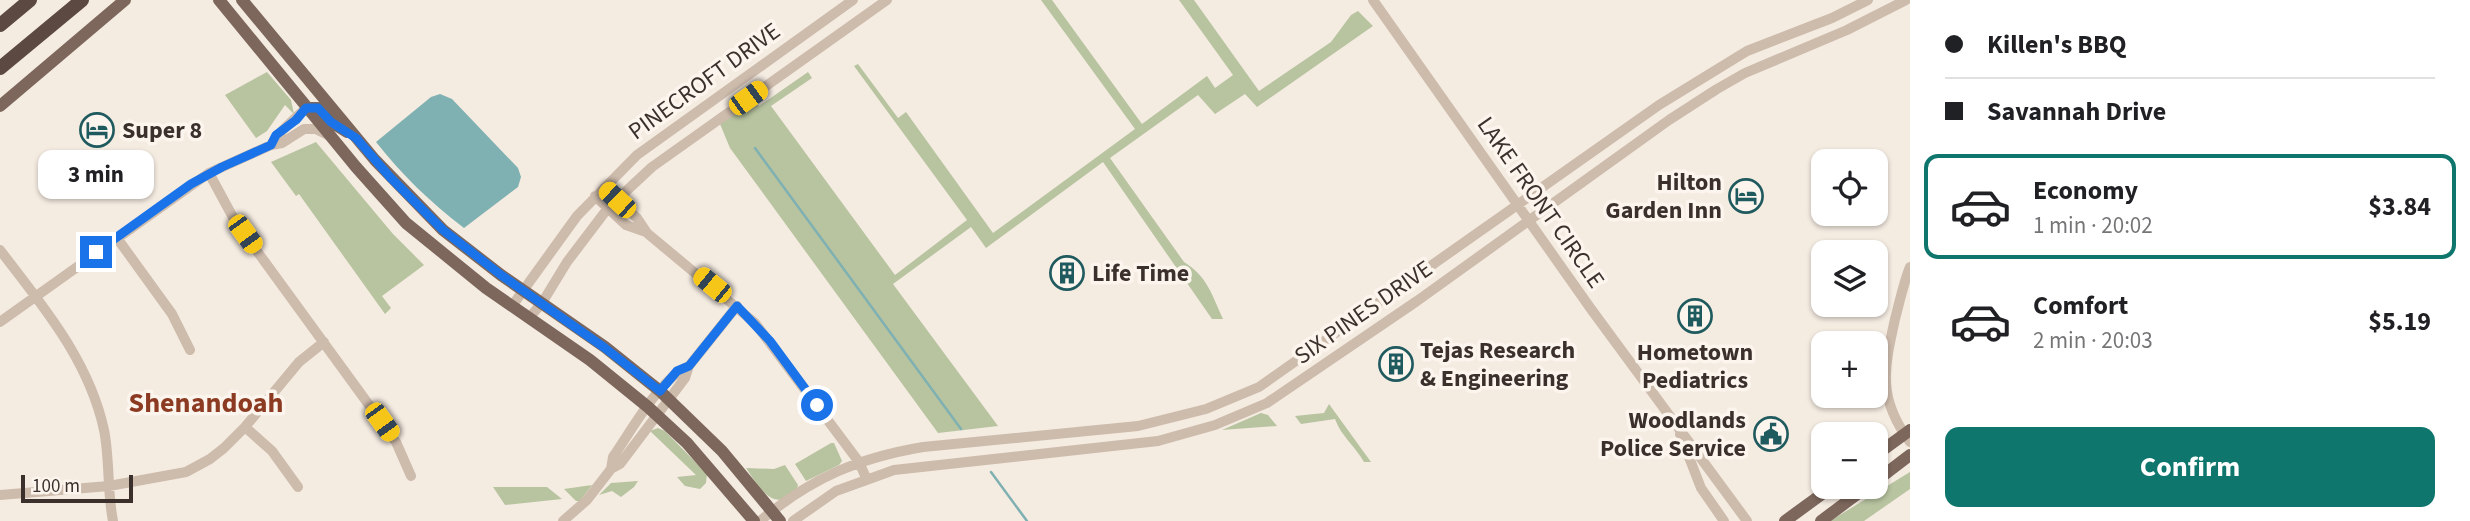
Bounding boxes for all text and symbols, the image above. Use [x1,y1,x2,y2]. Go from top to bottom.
street label: PINECROFT DRIVE [621,14,788,149]
text: Killen's BBQ [1987,26,2127,63]
car [725,77,772,119]
text: Savannah Drive [1987,93,2166,130]
street label: LAKE FRONT CIRCLE [1468,109,1613,295]
hotel icon: Super 8 [78,111,116,149]
place label: Super 8 [122,113,202,148]
map controls [1811,149,1888,499]
button: locate [1811,149,1888,226]
callout: 3 min [38,150,154,200]
text: 3 min [68,158,124,191]
place label: Hilton Garden Inn [1605,165,1722,228]
text: Economy [2033,172,2138,209]
icon: car [1949,175,2012,238]
hotel icon: Hilton Garden Inn [1727,177,1765,215]
car [595,178,640,222]
text: $3.84 [2368,188,2431,225]
text: 1 min · 20:02 [2033,209,2153,242]
car [225,211,266,257]
route end [80,236,112,268]
button: layers [1811,240,1888,317]
street label: SIX PINES DRIVE [1287,252,1440,373]
building icon: Life Time [1048,254,1086,292]
place label: Life Time [1092,256,1189,291]
car [690,264,735,306]
text: Comfort [2033,287,2128,324]
icon: car [1949,290,2012,353]
building icon: Hometown Pediatrics [1676,297,1714,335]
text: $5.19 [2368,303,2431,340]
text: 2 min · 20:03 [2033,324,2153,357]
button: + [1811,331,1888,408]
place label: Tejas Research & Engineering [1420,333,1575,396]
place label: Hometown Pediatrics [1637,335,1753,398]
building icon: Tejas Research & Engineering [1377,345,1415,383]
district label: Shenandoah [129,383,283,423]
route start [801,389,833,421]
car [362,399,403,445]
place label: Woodlands Police Service [1600,403,1746,466]
public building icon: Woodlands Police Service [1752,415,1790,453]
button: − [1811,422,1888,499]
button: Confirm [1945,427,2435,507]
scale bar [21,472,133,504]
text: 100 m [32,473,80,500]

